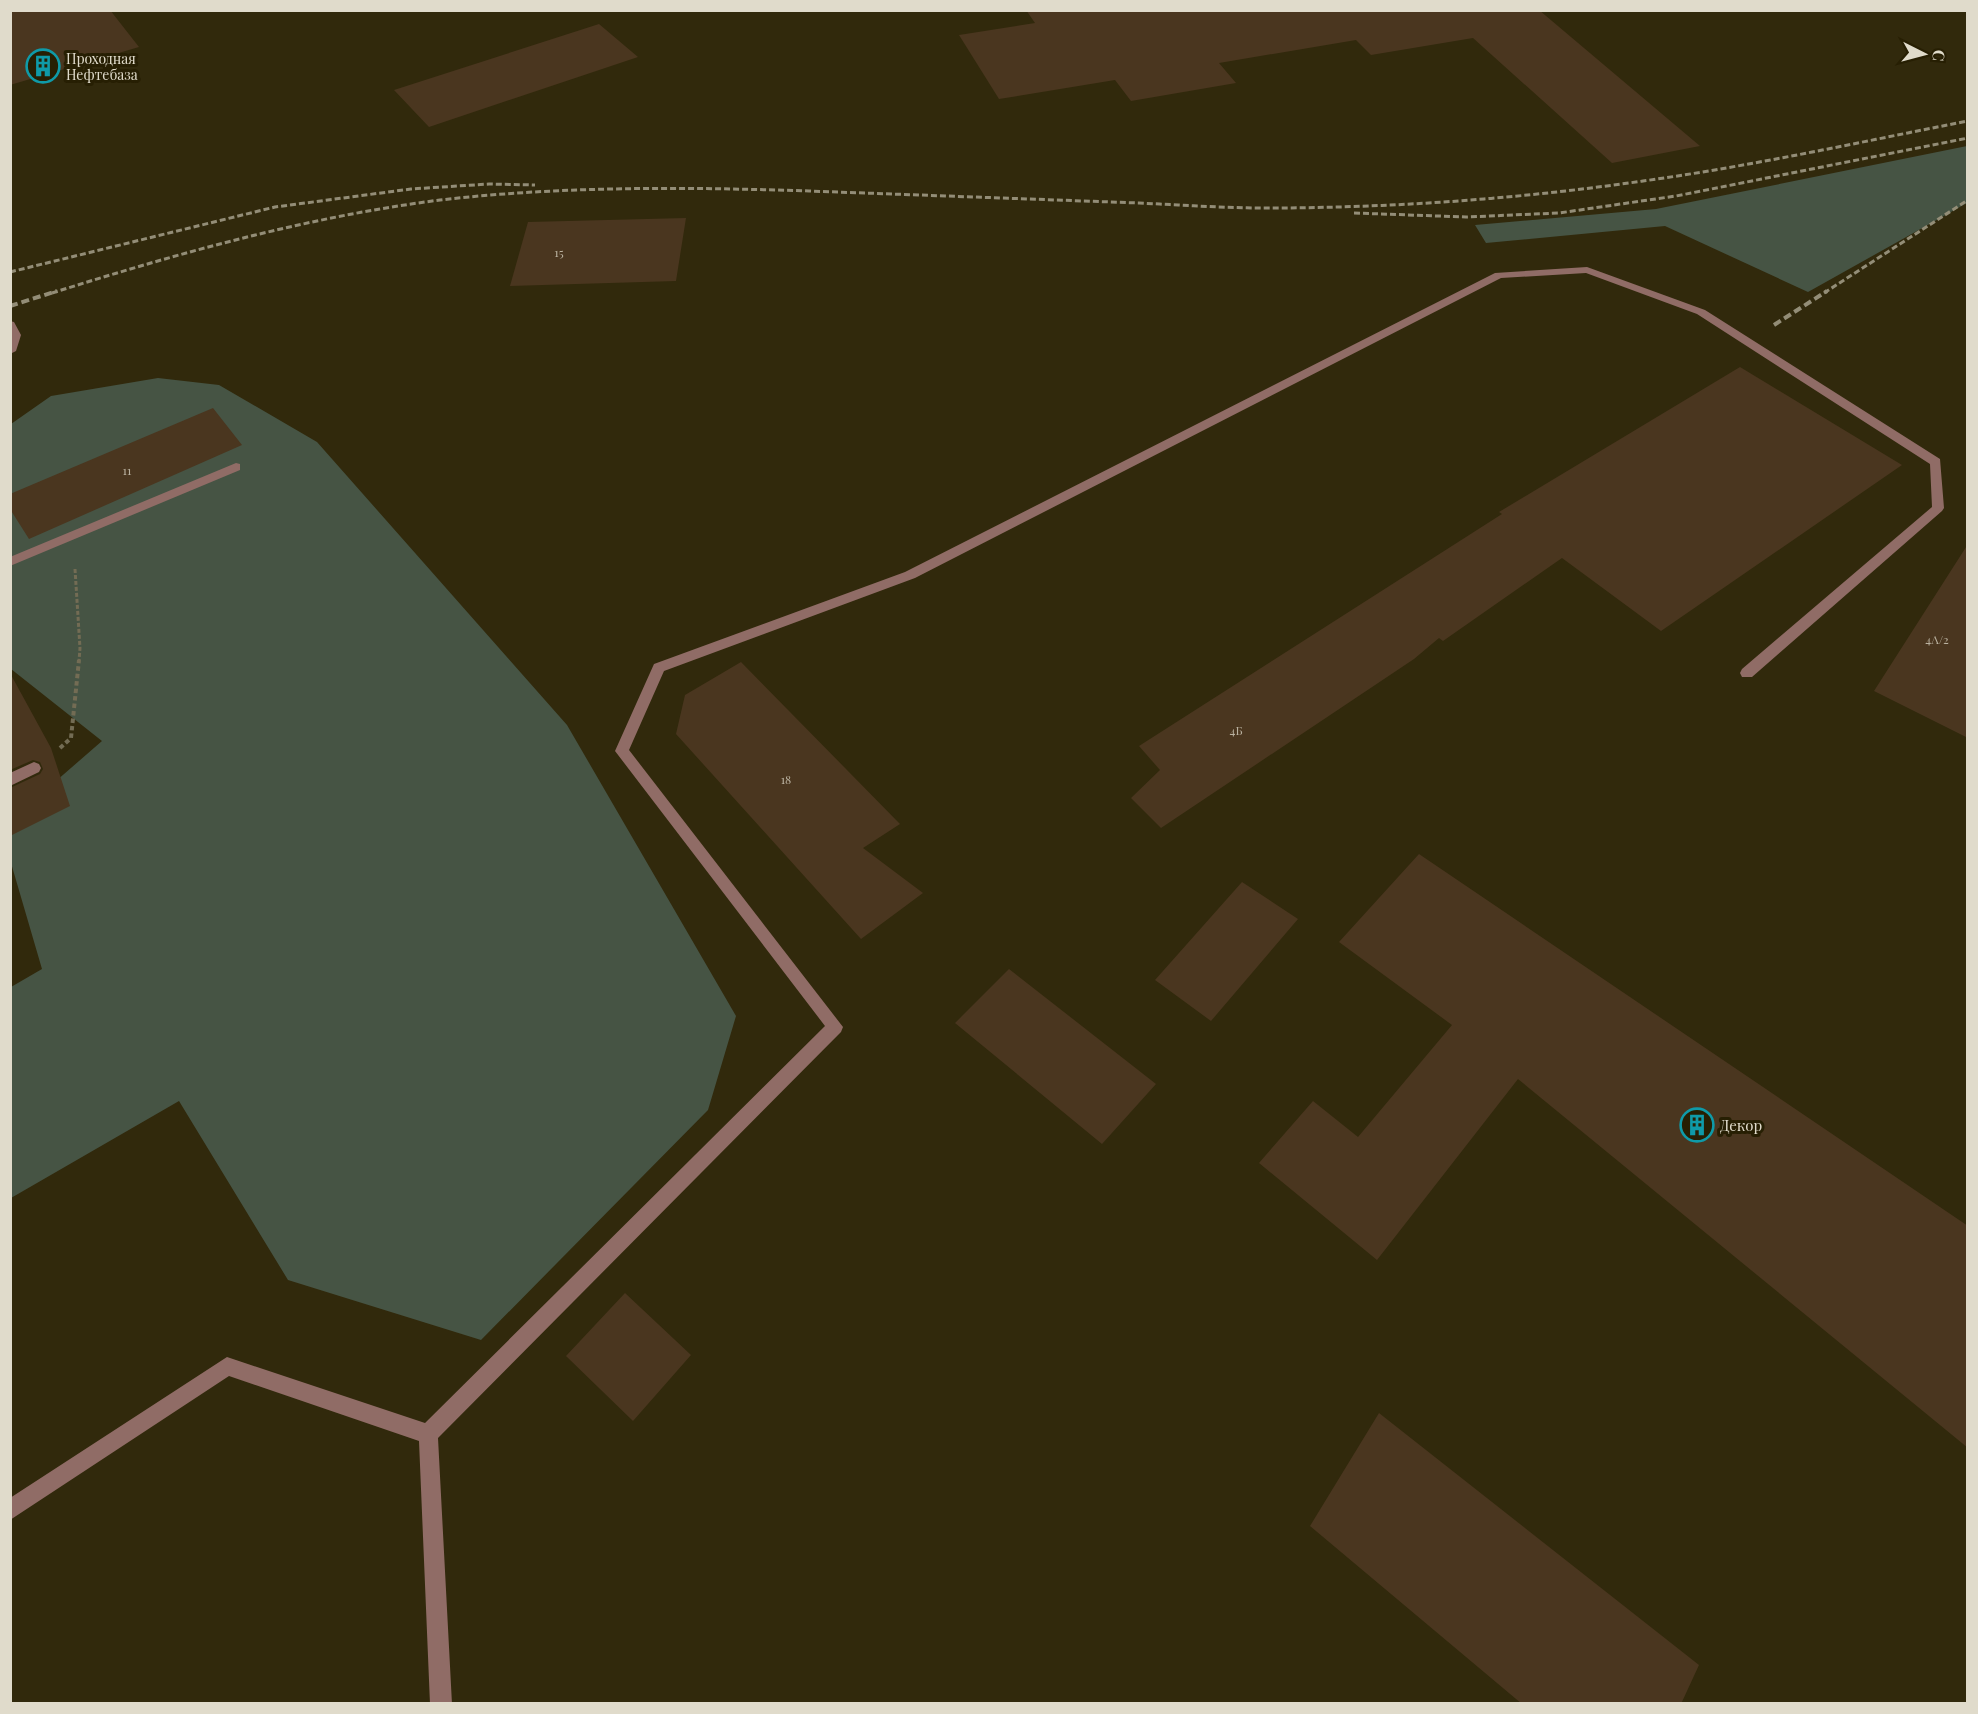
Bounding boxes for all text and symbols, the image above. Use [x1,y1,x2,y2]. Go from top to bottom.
north arrow [1894,24,1954,84]
building icon: Проходная Нефтебаза [25,48,61,84]
place label: Проходная Нефтебаза [66,49,138,84]
text: С [1928,49,1950,62]
house number: 15 [554,244,564,260]
house number: 11 [123,462,132,478]
house number: 4А/2 [1925,631,1949,647]
house number: 4Б [1229,722,1243,738]
house number: 18 [781,771,791,787]
building icon: Декор [1679,1107,1715,1143]
place label: Декор [1720,1115,1762,1135]

